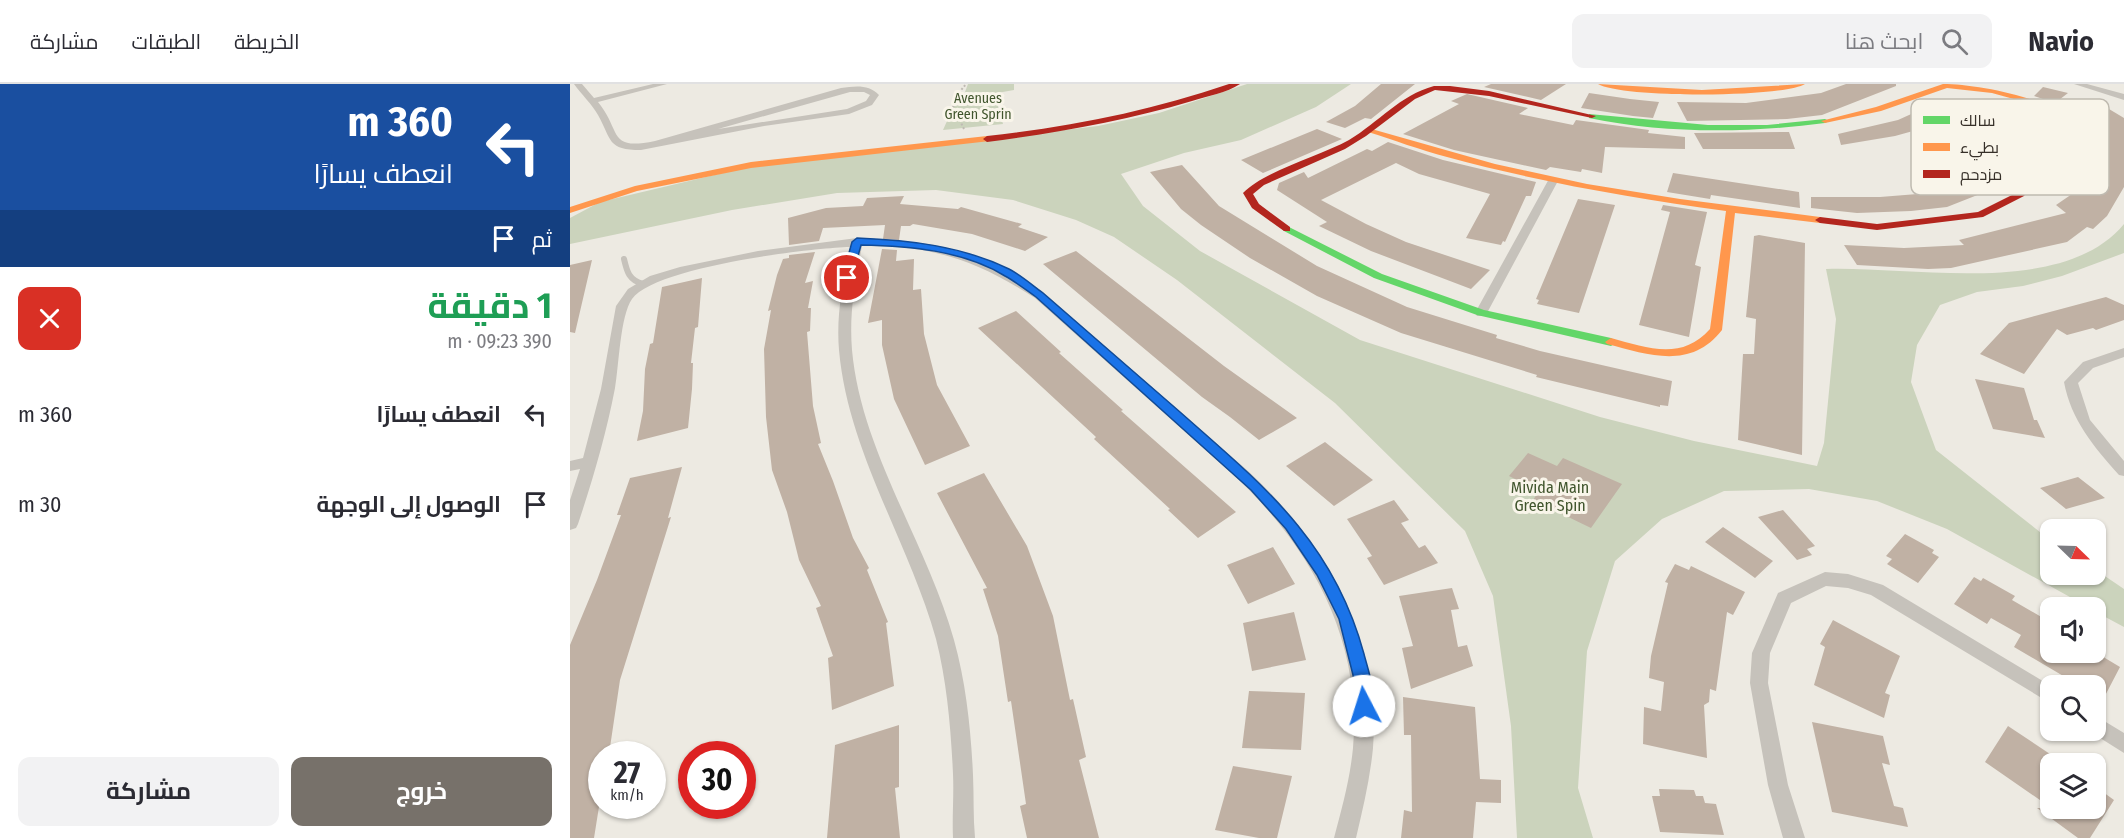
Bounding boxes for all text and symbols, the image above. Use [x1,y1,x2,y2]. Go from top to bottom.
search box [1572,14,1992,68]
icon: search [1938,25,1971,58]
text: Navio [2028,25,2094,58]
text: ابحث هنا [1845,28,1923,55]
text: مشاركة [30,29,99,55]
text: الطبقات [132,29,201,55]
text: الخريطة [234,29,300,55]
park label: Avenues Green Sprin [944,90,1012,123]
text: 360 m [347,97,453,147]
legend [1911,99,2109,195]
icon: left [474,108,552,186]
text: سالك [1960,111,1995,130]
text: بطيء [1960,138,1999,161]
text: انعطف يسارًا [314,158,453,190]
text: مزدحم [1960,165,2002,186]
icon: arrive [487,222,520,255]
text: ثم [532,226,552,253]
pin [821,252,872,303]
icon: arrive [830,261,863,294]
text: 1 دقيقة [428,284,552,328]
button: close [18,287,81,350]
text: 390 m · 09:23 [447,329,552,353]
icon: left [519,398,552,431]
text: 360 m [18,401,72,428]
text: انعطف يسارًا [376,401,501,428]
park label: Mivida Main Green Spin [1511,478,1589,515]
icon: arrive [519,488,552,521]
text: 30 m [18,491,61,518]
text: الوصول إلى الوجهة [317,491,501,518]
north arrow [2040,519,2106,585]
map controls [2040,519,2106,819]
button: sound [2040,597,2106,663]
position arrow [1332,674,1396,738]
button: search [2040,675,2106,741]
speed limit sign: 30 [678,741,756,819]
button: layers [2040,753,2106,819]
text: 27 [614,755,640,791]
button: مشاركة [18,757,279,826]
button: خروج [291,757,552,826]
text: km/h [610,786,644,804]

